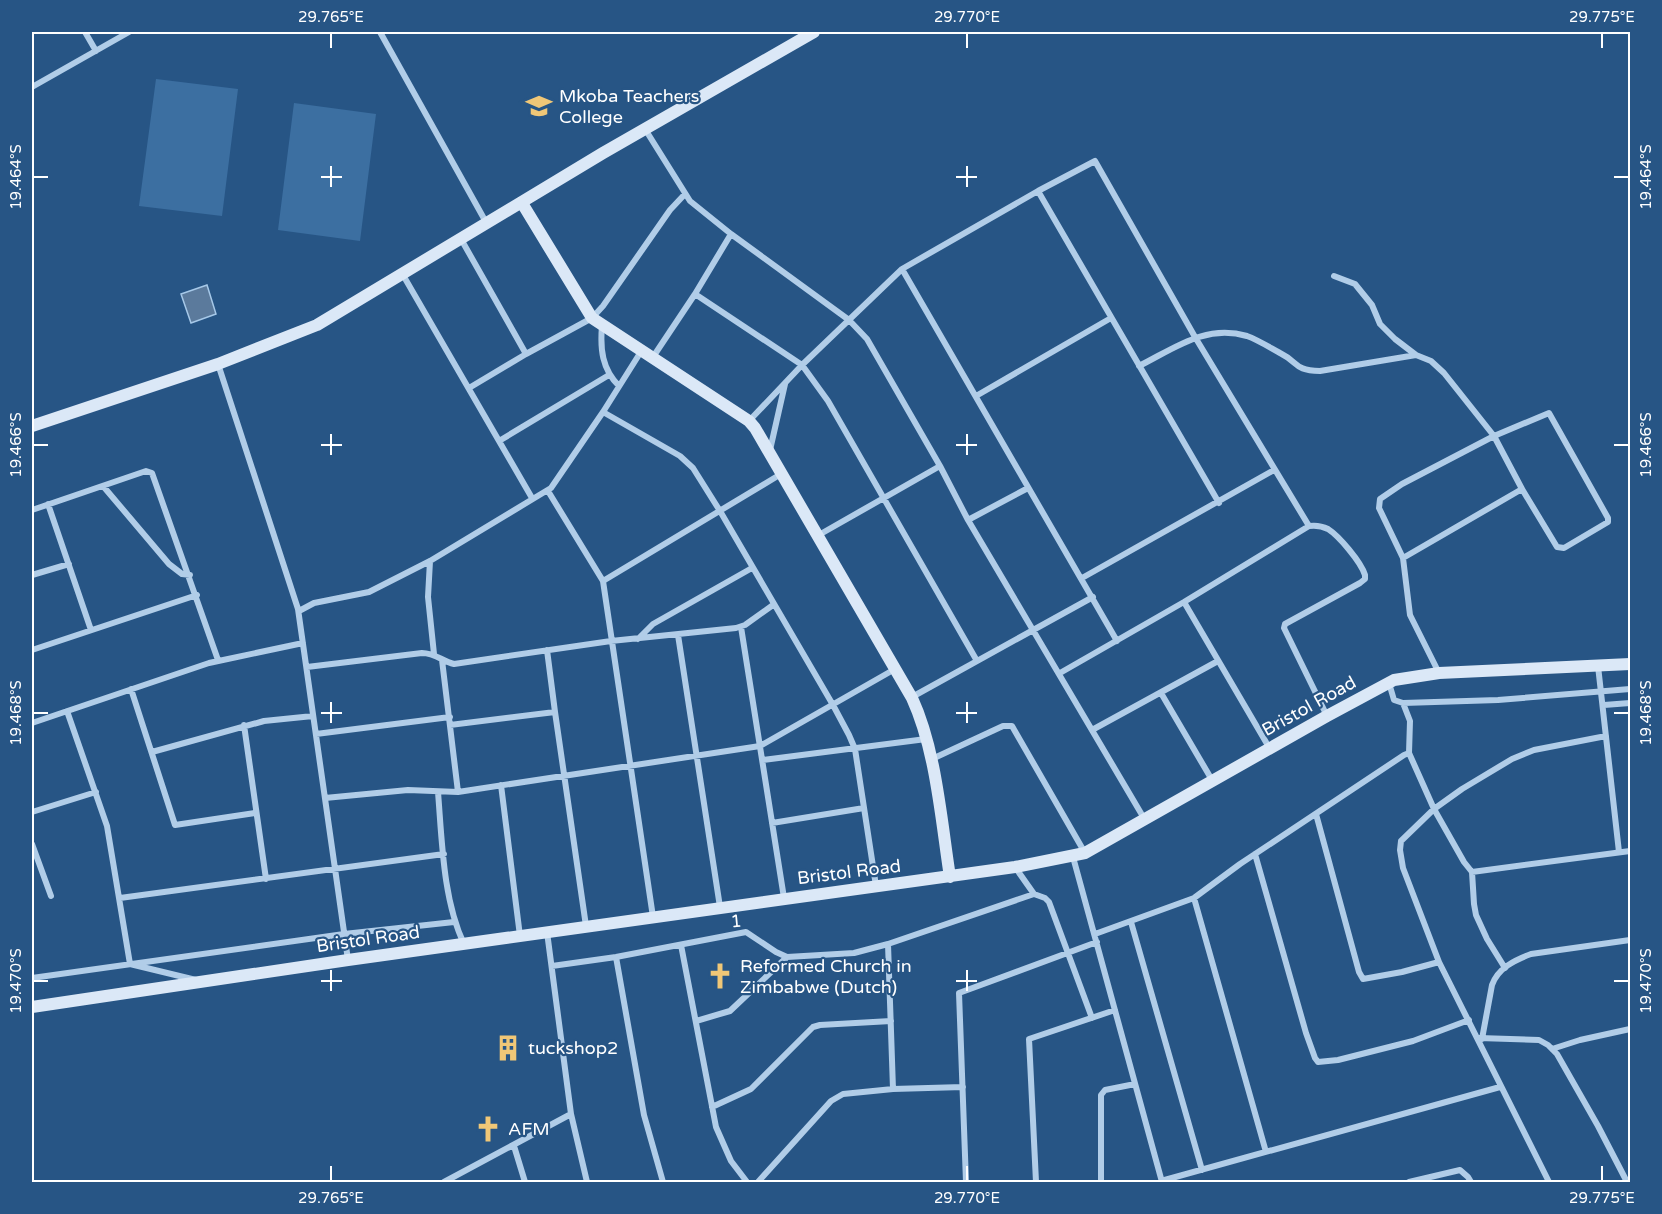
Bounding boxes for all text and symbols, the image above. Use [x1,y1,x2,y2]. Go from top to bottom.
text: 29.765°E [298,8,364,26]
text: 29.770°E [934,8,1000,26]
text: 29.775°E [1569,8,1635,26]
place label: Mkoba Teachers College [559,85,699,128]
school or university icon: Mkoba Teachers College [524,91,554,121]
text: 19.464°S [7,144,25,210]
text: 19.464°S [1637,144,1655,210]
text: 19.466°S [7,412,25,478]
text: 19.466°S [1637,412,1655,478]
street label: Bristol Road [1258,671,1360,741]
text: 19.468°S [7,680,25,746]
text: 19.468°S [1637,680,1655,746]
street label: Bristol Road [796,855,902,889]
street label: 1 [729,910,743,932]
street label: Bristol Road [315,921,421,957]
text: 19.470°S [7,948,25,1014]
text: 19.470°S [1637,948,1655,1014]
place label: Reformed Church in Zimbabwe (Dutch) [740,955,912,998]
church icon: Reformed Church in Zimbabwe (Dutch) [705,961,735,991]
building icon: tuckshop2 [493,1033,523,1063]
place label: tuckshop2 [528,1037,618,1059]
church icon: AFM [473,1114,503,1144]
place label: AFM [508,1118,550,1140]
text: 29.765°E [298,1189,364,1207]
text: 29.770°E [934,1189,1000,1207]
text: 29.775°E [1569,1189,1635,1207]

